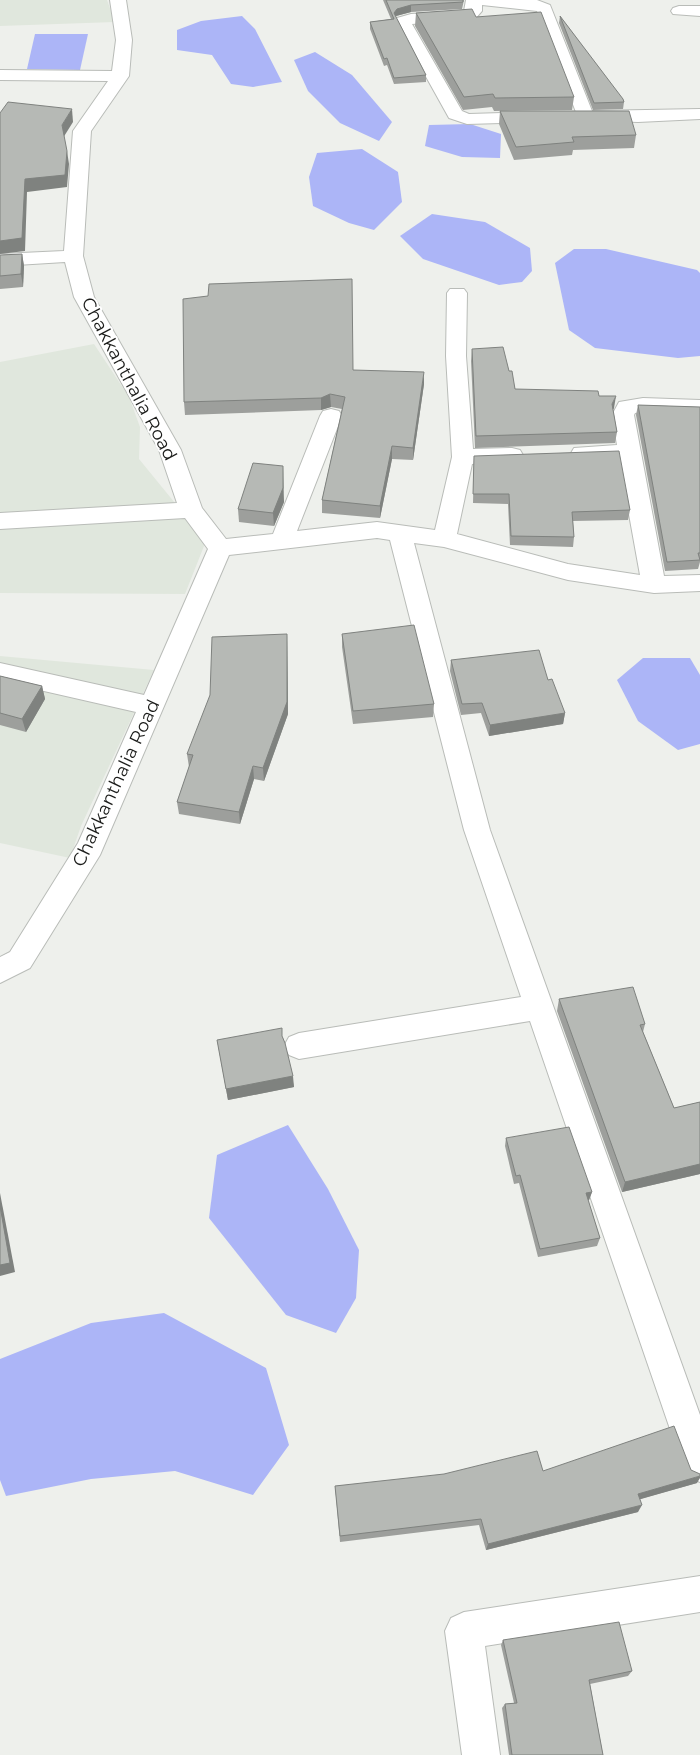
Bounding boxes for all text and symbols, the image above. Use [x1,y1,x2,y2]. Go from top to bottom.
street label: Chakkanthalia Road [77,294,181,464]
street label: Chakkanthalia Road [68,696,164,870]

